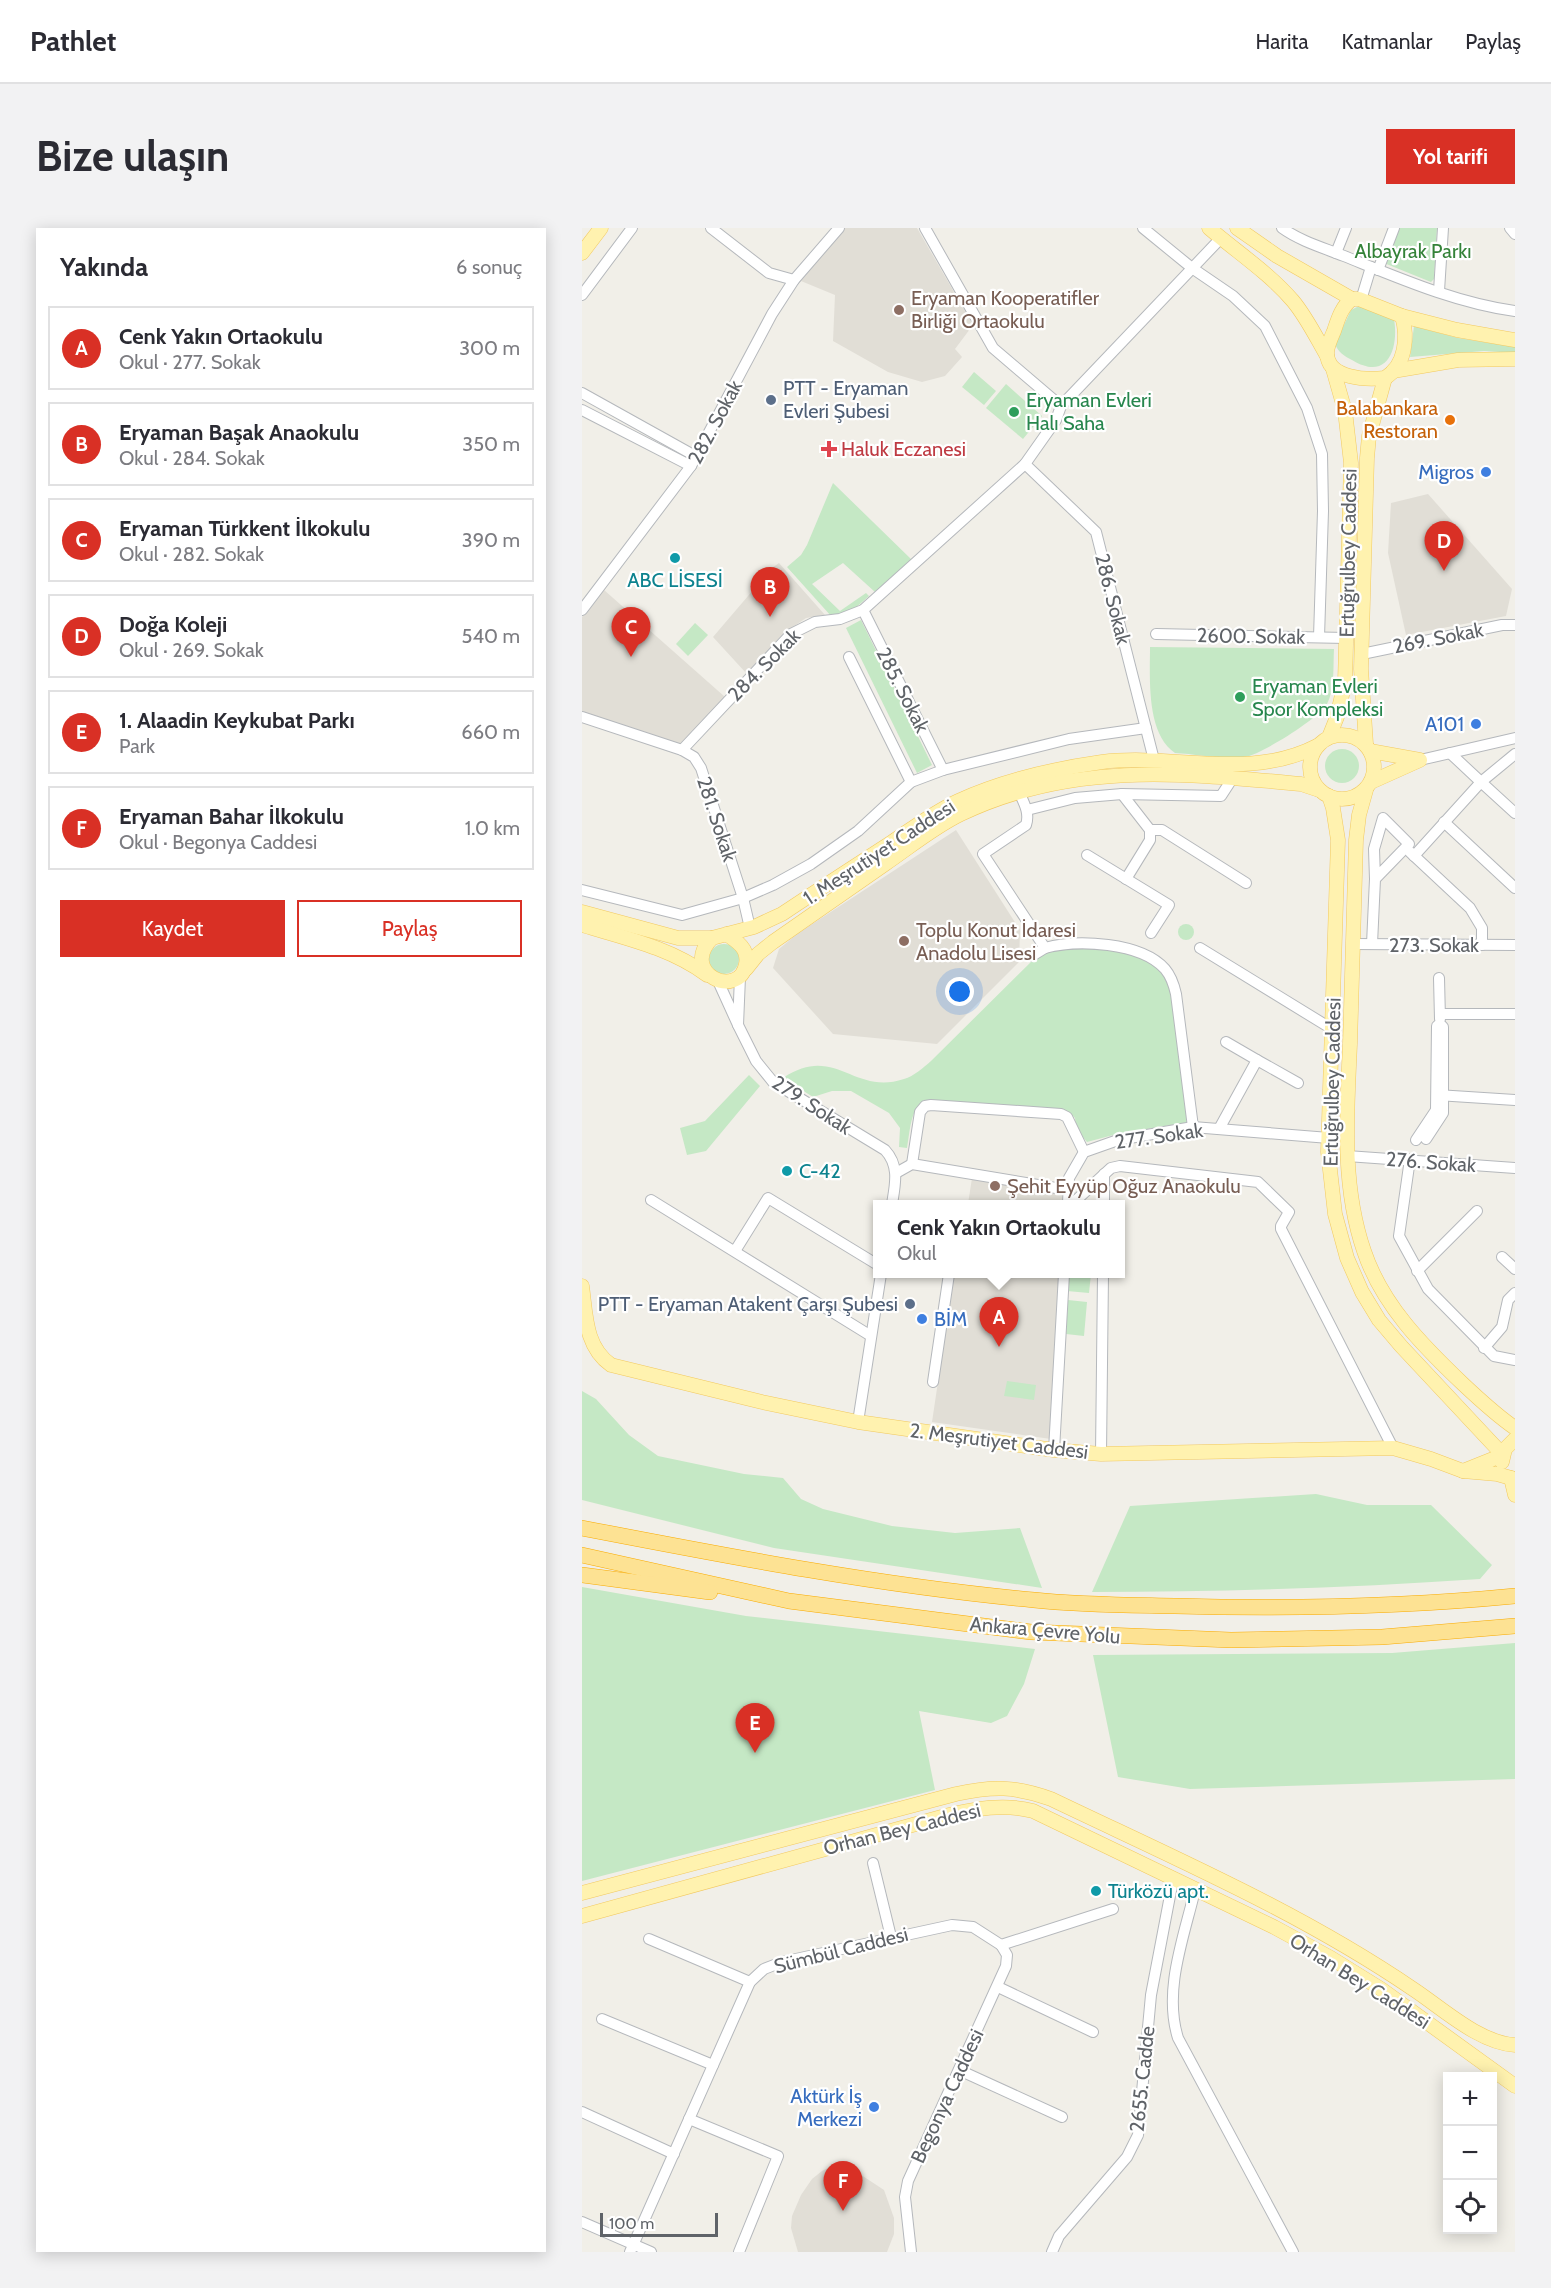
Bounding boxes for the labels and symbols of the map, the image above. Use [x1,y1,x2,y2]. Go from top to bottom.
park label: Albayrak Parkı [1355,239,1471,263]
place label: Eryaman Kooperatifler Birliği Ortaokulu [911,286,1100,333]
marker: Eryaman Kooperatifler Birliği Ortaokulu [892,303,906,317]
street label: 282. Sokak [683,376,747,468]
place label: PTT - Eryaman Evleri Şubesi [783,376,908,423]
place label: Eryaman Evleri Halı Saha [1026,388,1152,435]
marker: PTT - Eryaman Evleri Şubesi [764,393,778,407]
place label: Balabankara Restoran [1336,396,1438,443]
marker: Eryaman Evleri Halı Saha [1007,405,1021,419]
marker: Balabankara Restoran [1443,413,1457,427]
place label: Haluk Eczanesi [841,437,966,461]
marker: Haluk Eczanesi [822,442,836,456]
place label: Migros [1418,460,1474,484]
marker: Migros [1479,465,1493,479]
street label: Ertuğrulbey Caddesi [1335,468,1361,638]
pin: D [1424,522,1464,571]
marker: ABC LİSESİ [668,551,682,565]
street label: 286. Sokak [1090,551,1136,647]
place label: ABC LİSESİ [627,568,723,592]
pin: B [750,568,789,617]
pin: C [611,608,650,657]
street label: 269. Sokak [1391,617,1485,659]
street label: 2600. Sokak [1197,623,1305,649]
street label: 284. Sokak [723,624,805,706]
street label: 285. Sokak [871,643,935,737]
place label: Eryaman Evleri Spor Kompleksi [1252,674,1383,721]
marker: Eryaman Evleri Spor Kompleksi [1233,690,1247,704]
place label: A101 [1425,712,1464,736]
marker: A101 [1469,717,1483,731]
street label: 281. Sokak [692,773,742,865]
street label: 1. Meşrutiyet Caddesi [799,794,959,910]
place label: Toplu Konut İdaresi Anadolu Lisesi [916,918,1076,965]
street label: 273. Sokak [1389,933,1479,957]
marker: Toplu Konut İdaresi Anadolu Lisesi [897,934,911,948]
your location [945,977,974,1006]
street label: Ertuğrulbey Caddesi [1319,997,1345,1167]
street label: 279. Sokak [768,1070,856,1140]
street label: 277. Sokak [1113,1118,1205,1154]
street label: 276. Sokak [1385,1147,1477,1177]
place label: C-42 [799,1159,841,1183]
marker: C-42 [780,1164,794,1178]
place label: Şehit Eyyüp Oğuz Anaokulu [1007,1174,1241,1198]
marker: Şehit Eyyüp Oğuz Anaokulu [988,1179,1002,1193]
place label: PTT - Eryaman Atakent Çarşı Şubesi [598,1292,898,1316]
marker: PTT - Eryaman Atakent Çarşı Şubesi [903,1297,917,1311]
pin: A [980,1298,1018,1347]
place label: BİM [934,1307,967,1331]
marker: BİM [915,1312,929,1326]
street label: 2. Meşrutiyet Caddesi [908,1418,1090,1464]
street label: Ankara Çevre Yolu [969,1611,1121,1649]
pin: E [736,1704,774,1753]
street label: Orhan Bey Caddesi [821,1798,983,1860]
place label: Türközü apt. [1108,1879,1209,1903]
marker: Türközü apt. [1089,1884,1103,1898]
street label: Sümbül Caddesi [772,1922,910,1978]
street label: Orhan Bey Caddesi [1285,1928,1435,2034]
street label: Begonya Caddesi [905,2025,989,2167]
street label: 2655. Cadde [1124,2025,1160,2133]
place label: Aktürk İş Merkezi [790,2084,862,2131]
marker: Aktürk İş Merkezi [867,2100,881,2114]
pin: F [824,2162,862,2211]
scale bar [600,2210,718,2238]

